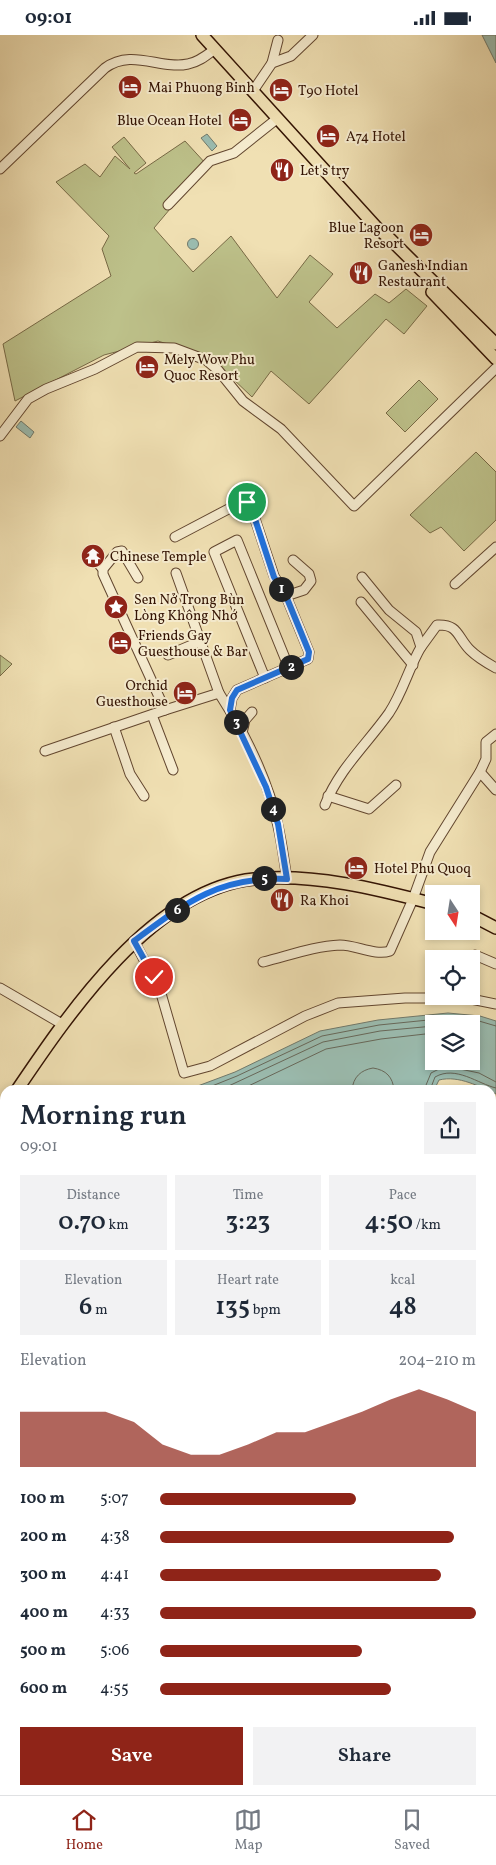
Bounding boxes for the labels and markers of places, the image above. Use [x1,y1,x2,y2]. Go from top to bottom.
hotel icon: Mai Phuong Binh [117,74,143,100]
hotel icon: T90 Hotel [268,77,294,103]
place label: Mai Phuong Binh [148,79,255,98]
place label: T90 Hotel [298,82,359,101]
hotel icon: Blue Ocean Hotel [227,107,253,133]
place label: Blue Ocean Hotel [117,112,222,131]
hotel icon: A74 Hotel [315,123,341,149]
place label: A74 Hotel [346,128,406,147]
restaurant icon: Let's try [269,157,295,183]
place label: Let's try [300,162,350,181]
place label: Blue Lagoon Resort [329,219,404,254]
hotel icon: Blue Lagoon Resort [408,222,434,248]
place label: Ganesh Indian Restaurant [378,257,468,292]
restaurant icon: Ganesh Indian Restaurant [348,260,374,286]
place label: Mely Wow Phu Quoc Resort [164,351,255,386]
hotel icon: Mely Wow Phu Quoc Resort [134,354,160,380]
pin [226,481,268,523]
temple icon: Chinese Temple [80,543,106,569]
place label: Chinese Temple [110,548,207,567]
pin: 1 [268,577,294,601]
place label: Sen Nở Trong Bùn Lòng Không Nhớ [134,591,244,626]
place icon: Sen Nở Trong Bùn Lòng Không Nhớ [103,594,129,620]
place label: Friends Gay Guesthouse & Bar [138,627,248,662]
hotel icon: Friends Gay Guesthouse & Bar [107,630,133,656]
pin: 2 [278,655,304,679]
place label: Orchid Guesthouse [96,677,168,712]
hotel icon: Orchid Guesthouse [172,680,198,706]
pin: 3 [224,709,248,735]
pin: 4 [260,797,286,821]
hotel icon: Hotel Phu Quoq [343,855,369,881]
place label: Hotel Phu Quoq [374,860,471,879]
pin: 5 [252,865,276,891]
restaurant icon: Ra Khoi [269,887,295,913]
place label: Ra Khoi [300,892,349,911]
pin: 6 [164,897,190,923]
pin [133,956,175,998]

